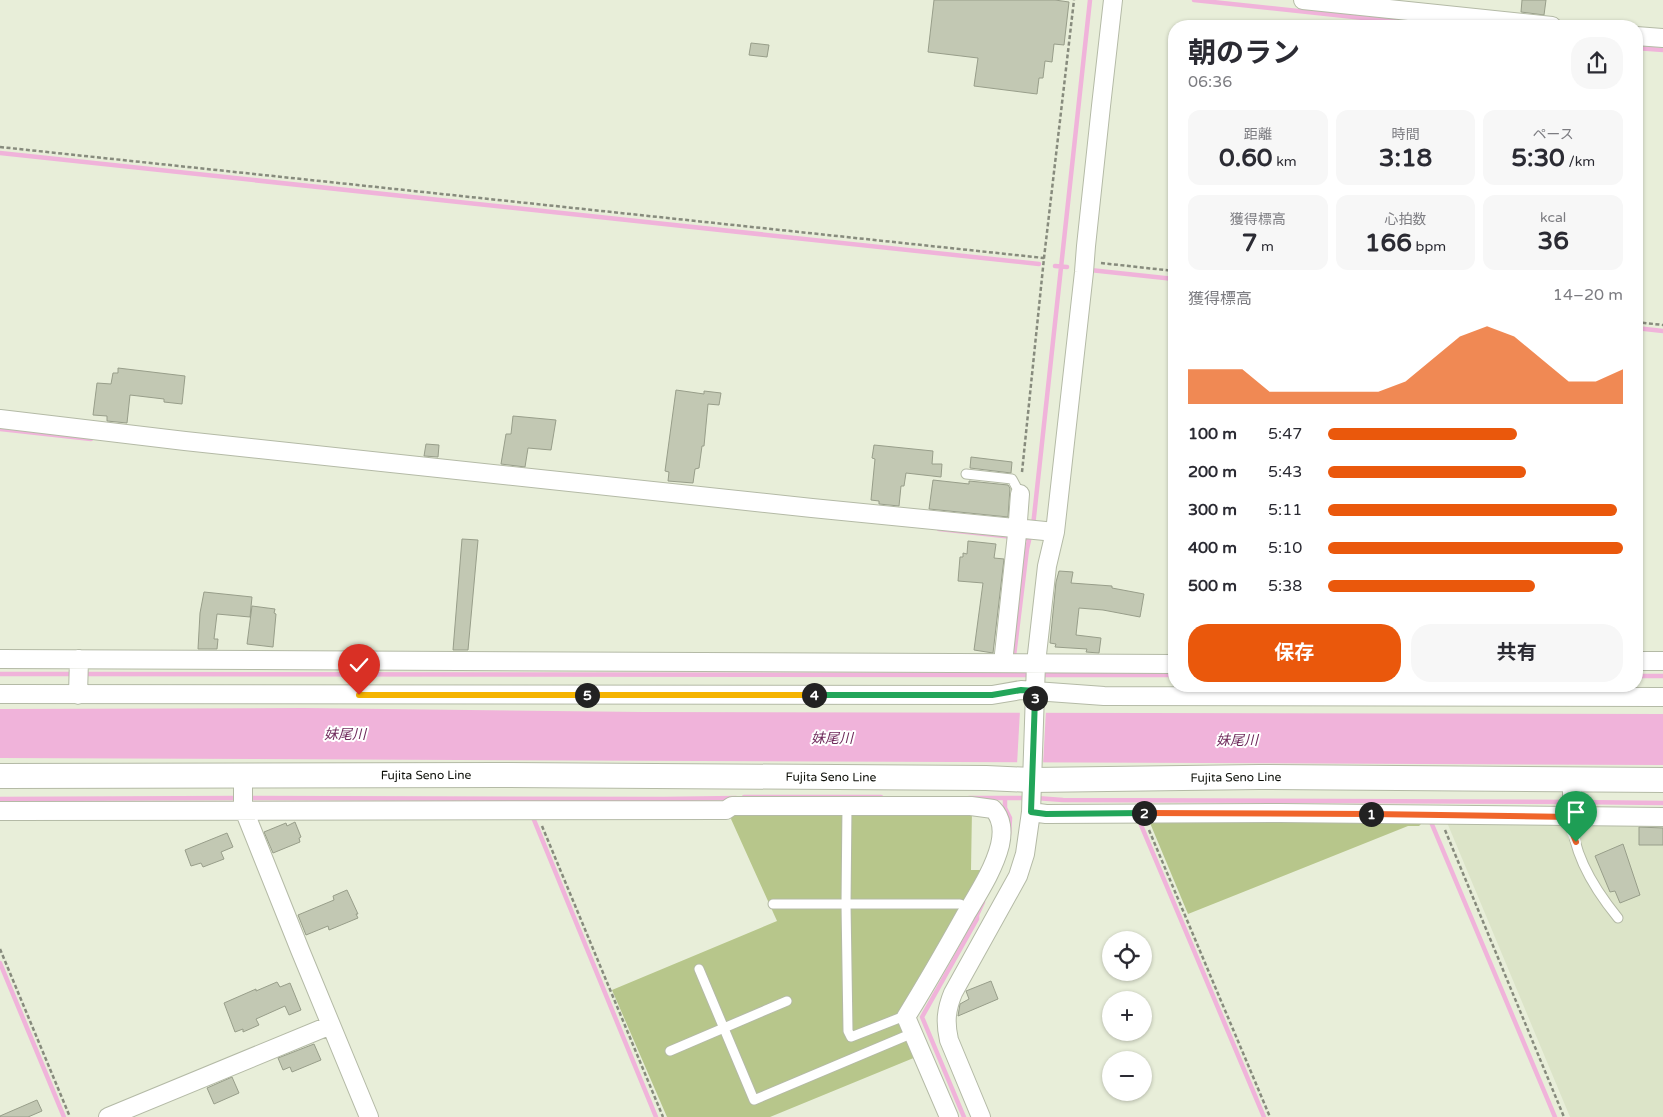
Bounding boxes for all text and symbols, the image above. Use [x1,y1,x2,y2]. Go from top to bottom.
text: 朝のラン [1188,36,1300,70]
button: share [1571,37,1623,89]
text: 06:36 [1188,72,1232,92]
text: 距離 [1244,126,1272,143]
text: 時間 [1391,126,1419,143]
text: ペース [1533,126,1574,143]
text: 0.60 [1219,143,1273,173]
text: 3:18 [1379,143,1432,173]
text: 5:30 [1511,143,1565,173]
text: km [1273,153,1297,170]
text: /km [1565,153,1595,170]
text: kcal [1540,209,1566,226]
text: 獲得標高 [1230,211,1286,228]
text: 心拍数 [1384,211,1426,228]
text: 36 [1537,226,1569,256]
text: 7 [1242,228,1257,258]
text: 166 [1365,228,1412,258]
text: m [1257,238,1274,255]
text: bpm [1412,238,1446,255]
text: 14–20 m [1553,285,1623,305]
text: 獲得標高 [1188,289,1252,309]
text: 100 m [1188,424,1237,444]
text: 5:47 [1268,424,1302,444]
text: 200 m [1188,462,1237,482]
text: 5:43 [1268,462,1302,482]
text: 300 m [1188,500,1237,520]
text: 5:11 [1268,500,1302,520]
text: 400 m [1188,538,1237,558]
text: 5:10 [1268,538,1302,558]
text: 500 m [1188,576,1237,596]
text: 5:38 [1268,576,1302,596]
button: 保存 [1188,624,1401,682]
button: 共有 [1411,624,1623,682]
pin [338,644,380,695]
icon: check [345,651,373,679]
pin: 5 [574,682,600,708]
pin: 4 [802,682,826,708]
pin: 3 [1022,686,1048,710]
text: 5 [583,687,592,704]
text: 4 [810,687,819,704]
text: 3 [1031,690,1040,707]
water label: 妹尾川 [324,726,368,743]
water label: 妹尾川 [811,730,855,747]
water label: 妹尾川 [1216,732,1260,749]
street label: Fujita Seno Line [381,768,472,782]
street label: Fujita Seno Line [786,770,877,784]
street label: Fujita Seno Line [1190,770,1282,785]
pin [1555,791,1597,842]
icon: arrive [1562,798,1590,826]
pin: 2 [1132,800,1156,826]
pin: 1 [1358,802,1384,826]
text: 2 [1140,805,1149,822]
text: 1 [1367,806,1376,823]
map controls [1102,931,1152,1101]
button: locate [1102,931,1152,981]
button: + [1102,991,1152,1041]
button: − [1102,1051,1152,1101]

